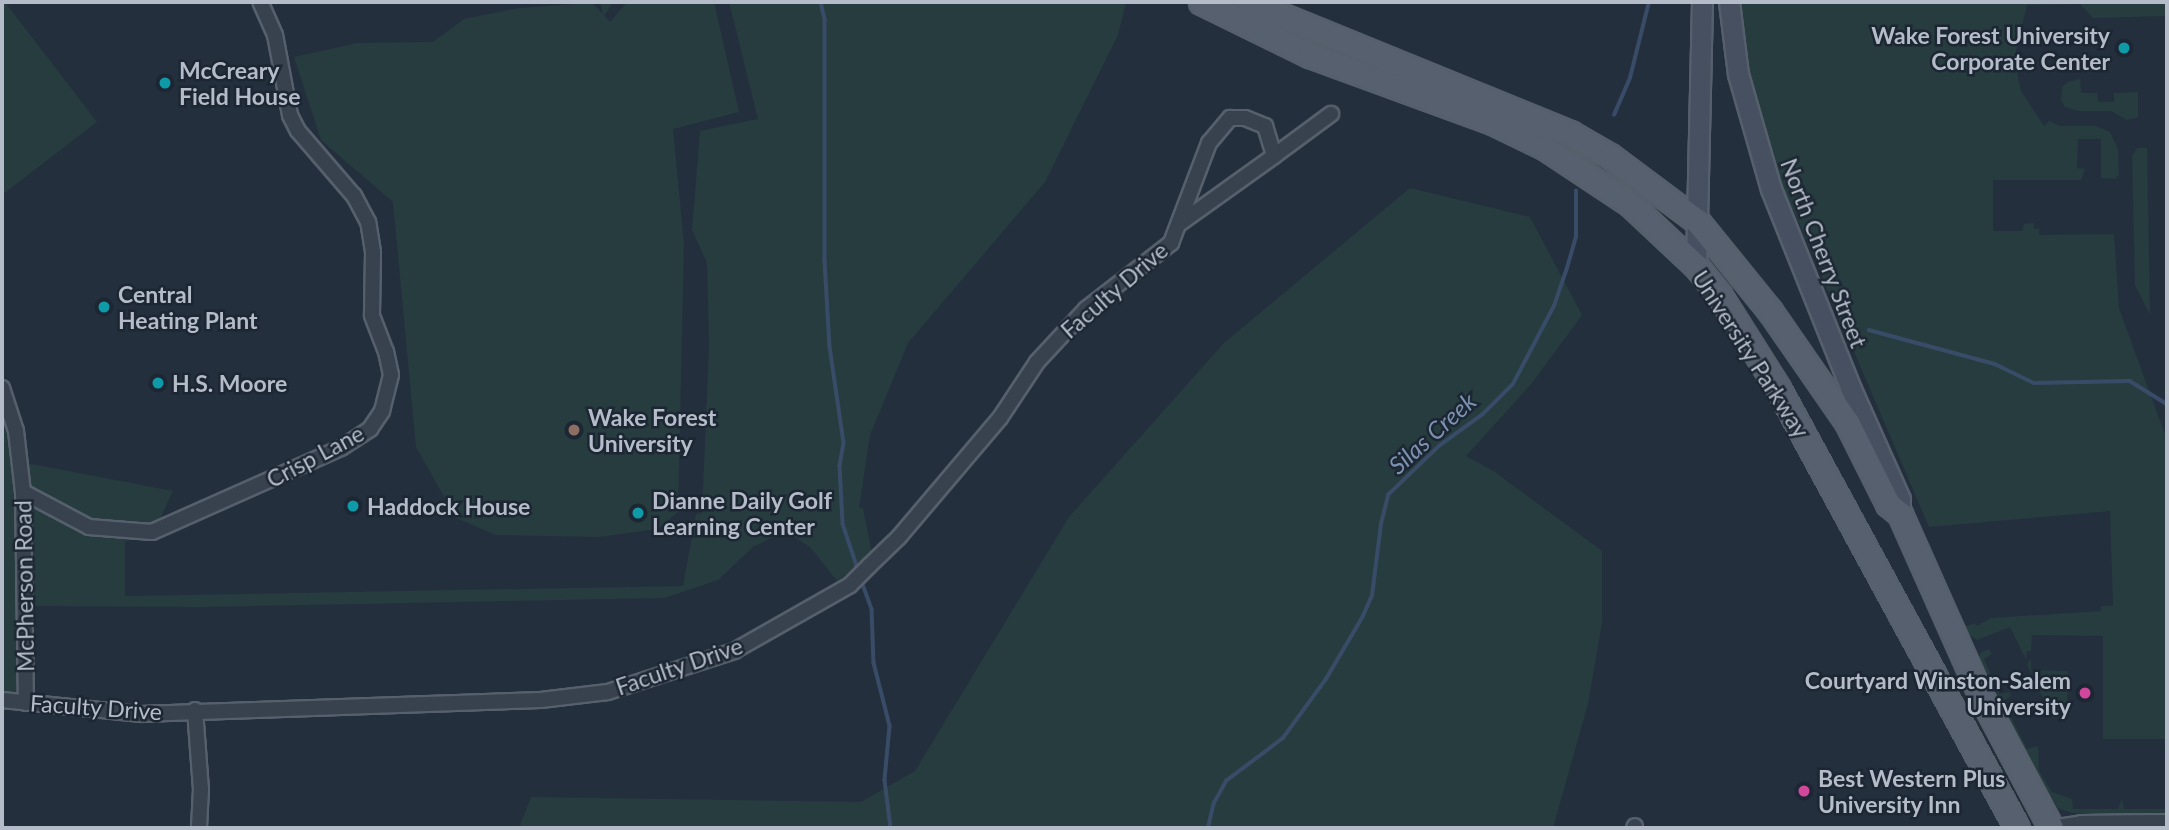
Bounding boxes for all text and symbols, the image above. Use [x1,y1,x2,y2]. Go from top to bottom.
place label: Wake Forest University Corporate Center [1871,21,2110,75]
marker: Wake Forest University Corporate Center [2116,40,2132,56]
place label: McCreary Field House [179,56,300,110]
marker: McCreary Field House [157,75,173,91]
street label: North Cherry Street [1775,154,1873,352]
street label: Faculty Drive [1055,236,1173,344]
street label: University Parkway [1687,265,1815,443]
place label: Central Heating Plant [118,280,258,334]
marker: Central Heating Plant [96,299,112,315]
place label: H.S. Moore [172,369,287,397]
marker: H.S. Moore [150,375,166,391]
water label: Silas Creek [1382,386,1482,480]
place label: Wake Forest University [588,403,716,457]
street label: Crisp Lane [262,419,368,493]
marker: Wake Forest University [566,422,582,438]
place label: Dianne Daily Golf Learning Center [652,486,833,540]
place label: Haddock House [367,492,530,520]
marker: Haddock House [345,498,361,514]
street label: McPherson Road [9,500,39,672]
marker: Dianne Daily Golf Learning Center [630,505,646,521]
street label: Faculty Drive [612,631,746,701]
place label: Courtyard Winston-Salem University [1805,666,2071,720]
marker: Courtyard Winston-Salem University [2077,685,2093,701]
street label: Faculty Drive [29,689,163,725]
place label: Best Western Plus University Inn [1818,764,2006,818]
marker: Best Western Plus University Inn [1796,783,1812,799]

